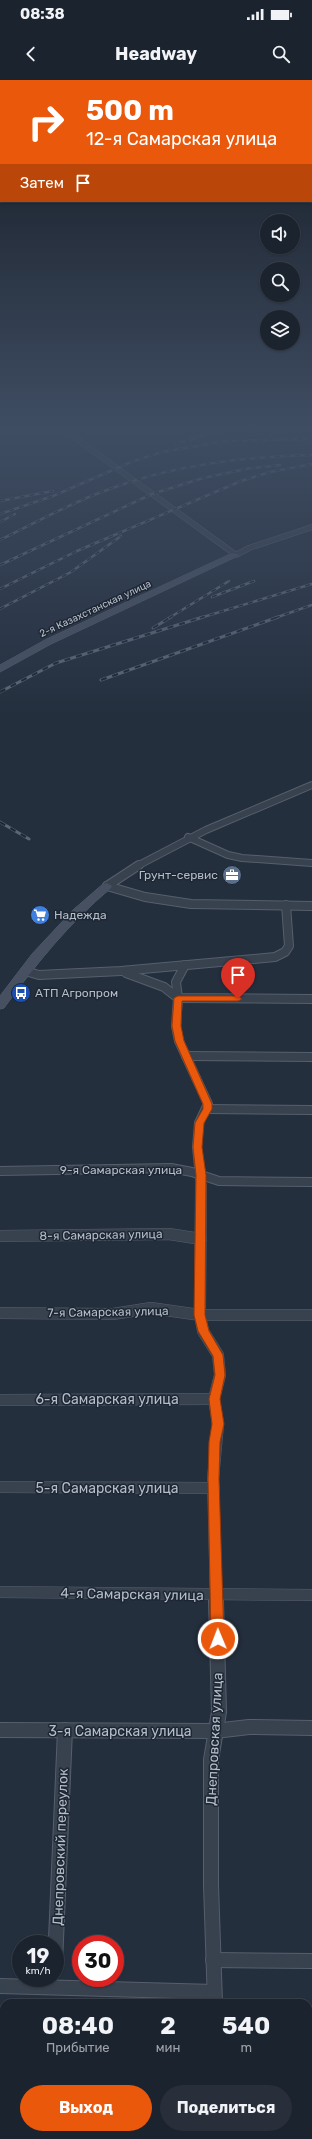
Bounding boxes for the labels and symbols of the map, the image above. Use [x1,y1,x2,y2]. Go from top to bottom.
street label: 2-я Казахстанская улица [38,578,153,640]
office icon: Грунт-сервис [221,864,243,886]
place label: Грунт-сервис [139,868,218,882]
supermarket icon: Надежда [29,904,51,926]
place label: Надежда [54,908,107,922]
pin [221,958,255,999]
bus stop icon: АТП Агропром [10,982,32,1004]
place label: АТП Агропром [35,986,118,1000]
street label: 9-я Самарская улица [60,1163,182,1177]
street label: 8-я Самарская улица [39,1227,163,1243]
street label: 7-я Самарская улица [47,1304,169,1320]
street label: 6-я Самарская улица [35,1391,179,1408]
street label: 5-я Самарская улица [35,1480,179,1497]
street label: 4-я Самарская улица [60,1585,204,1604]
position arrow [197,1618,239,1660]
street label: Днепровская улица [203,1672,226,1806]
street label: 3-я Самарская улица [48,1723,192,1740]
street label: Днепровский переулок [49,1768,72,1926]
speed limit sign: 30 [72,1935,124,1987]

